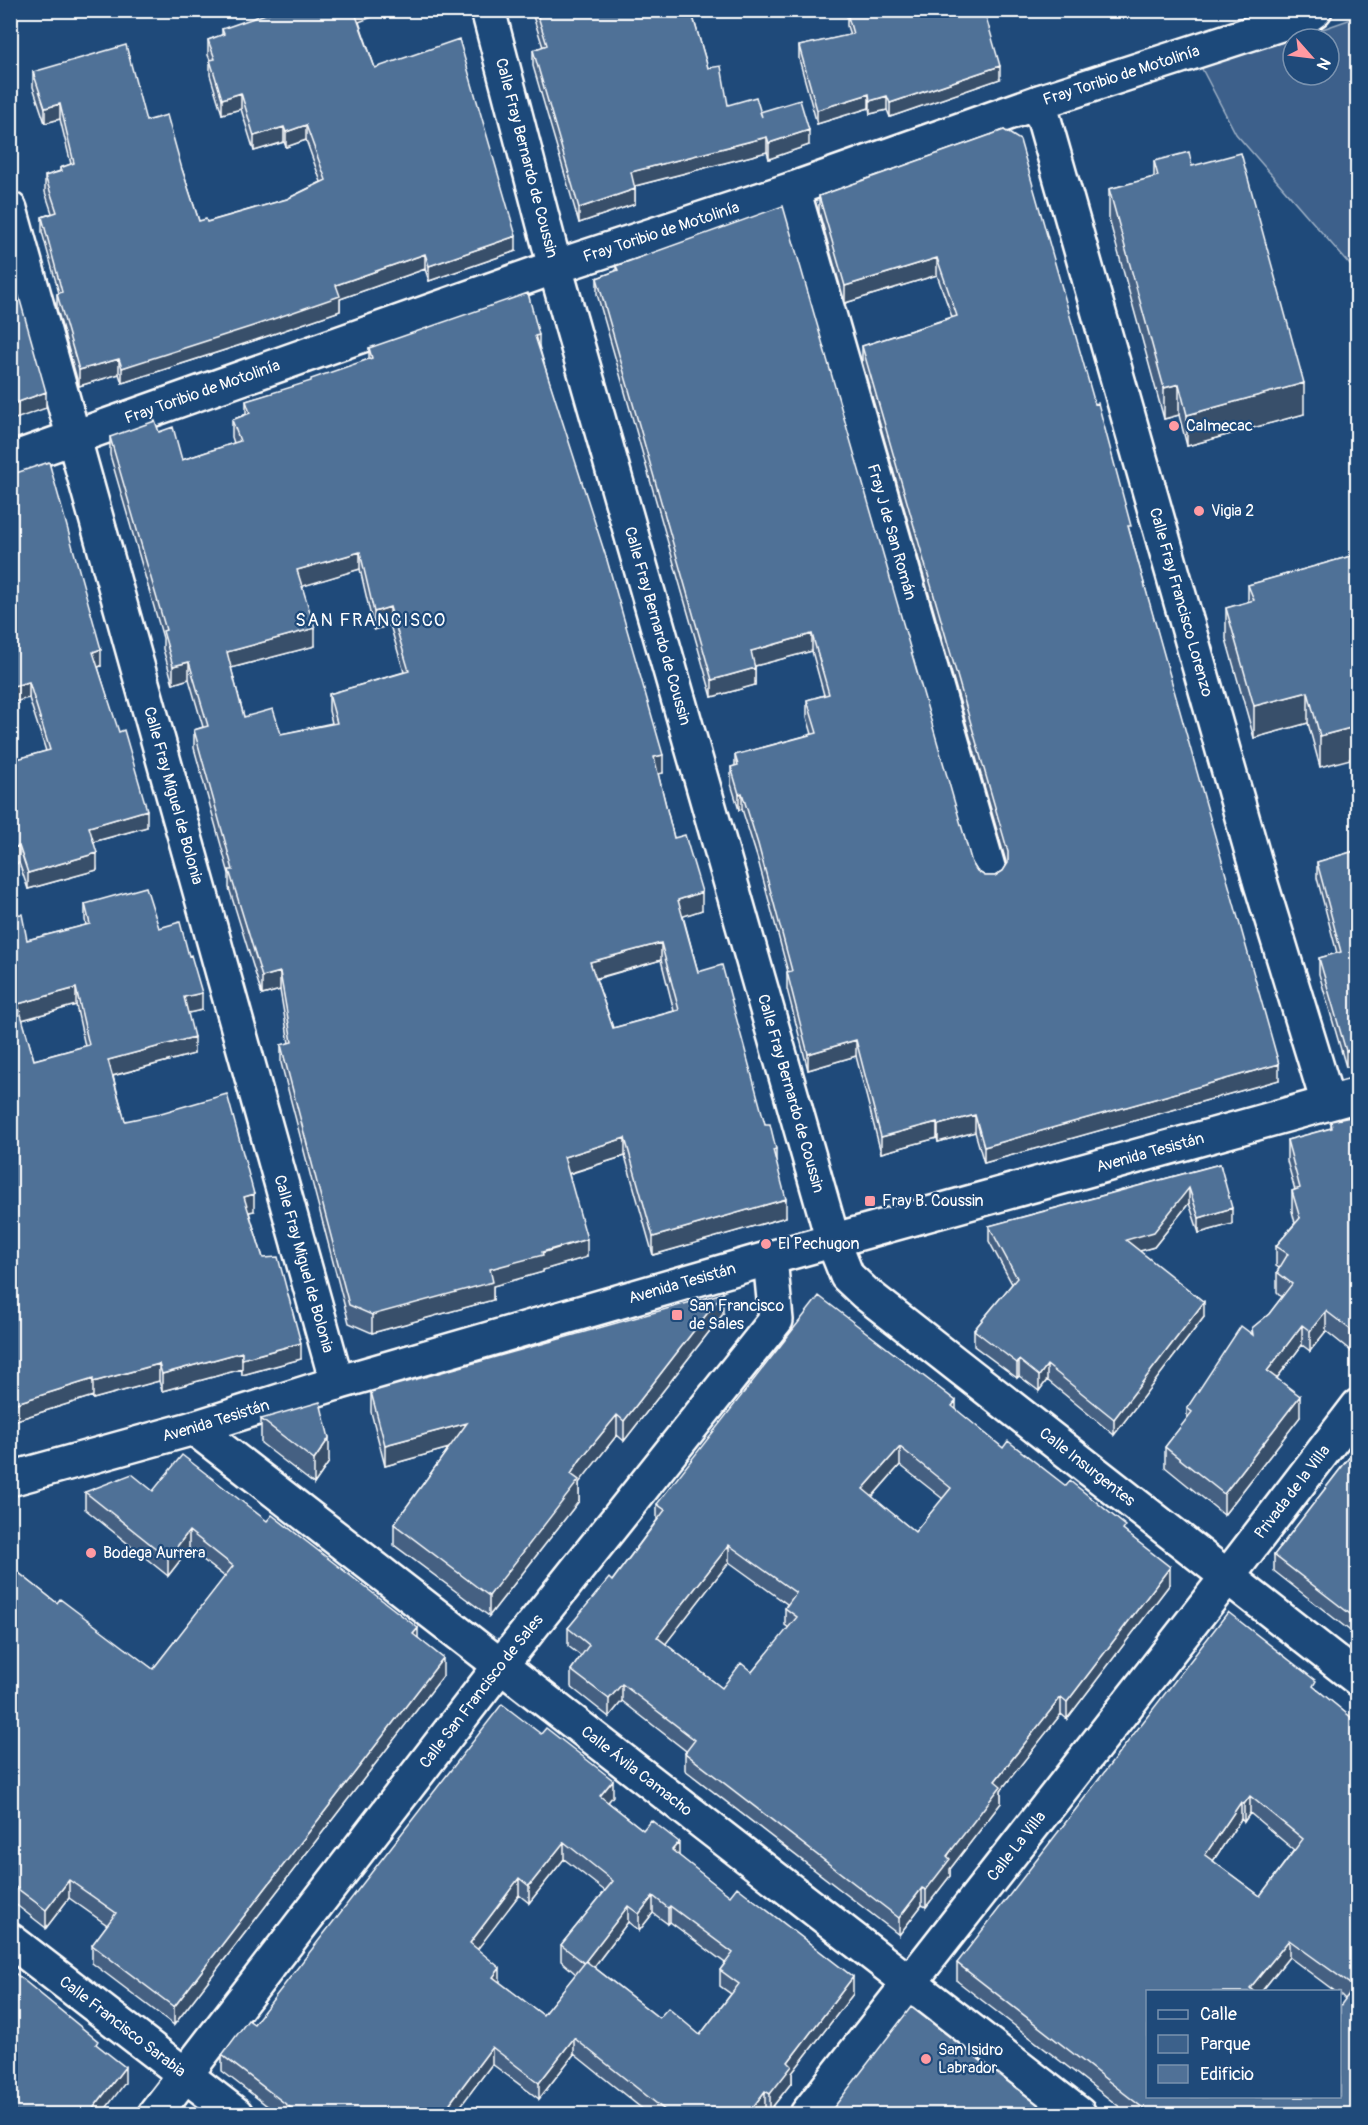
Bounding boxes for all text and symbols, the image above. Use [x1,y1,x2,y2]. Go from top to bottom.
north arrow [1281,27,1341,87]
street label: Fray Toribio de Motolinía [1040,41,1202,110]
text: N [1312,54,1335,73]
street label: Calle Fray Bernardo de Coussin [491,56,562,260]
street label: Fray Toribio de Motolinía [581,197,742,267]
street label: Fray Toribio de Motolinía [122,355,283,429]
place label: Calmecac [1186,416,1253,436]
marker: Calmecac [1167,419,1181,433]
street label: Fray J de San Román [863,462,921,602]
place label: Vigia 2 [1211,501,1254,521]
marker: Vigia 2 [1192,504,1206,518]
street label: Calle Fray Francisco Lorenzo [1145,505,1217,700]
street label: Calle Fray Bernardo de Coussin [620,524,695,728]
district label: SAN FRANCISCO [295,609,447,632]
street label: Calle Fray Miguel de Bolonia [139,704,208,887]
street label: Calle Fray Bernardo de Coussin [753,992,829,1195]
street label: Avenida Tesistán [1094,1128,1206,1177]
street label: Calle Fray Miguel de Bolonia [270,1173,338,1355]
place label: Fray B. Coussin [882,1191,984,1211]
marker: Fray B. Coussin [863,1194,877,1208]
place label: El Pechugon [778,1234,860,1254]
marker: El Pechugon [759,1237,773,1251]
street label: Avenida Tesistán [626,1258,738,1308]
place label: San Francisco de Sales [689,1296,784,1334]
marker: San Francisco de Sales [670,1308,684,1322]
street label: Avenida Tesistán [160,1395,272,1446]
street label: Calle Insurgentes [1035,1423,1139,1511]
street label: Privada de la Villa [1250,1441,1334,1543]
place label: Bodega Aurrera [103,1543,205,1563]
marker: Bodega Aurrera [84,1546,98,1560]
street label: Calle San Francisco de Sales [415,1610,548,1772]
street label: Calle Ávila Camacho [577,1722,696,1821]
street label: Calle La Villa [983,1807,1050,1885]
street label: Calle Francisco Sarabia [55,1972,190,2082]
legend [1146,1990,1341,2098]
text: Calle [1200,2003,1237,2026]
text: Parque [1200,2033,1250,2056]
place label: San Isidro Labrador [938,2040,1004,2078]
marker: San Isidro Labrador [919,2052,933,2066]
text: Edificio [1200,2063,1254,2086]

